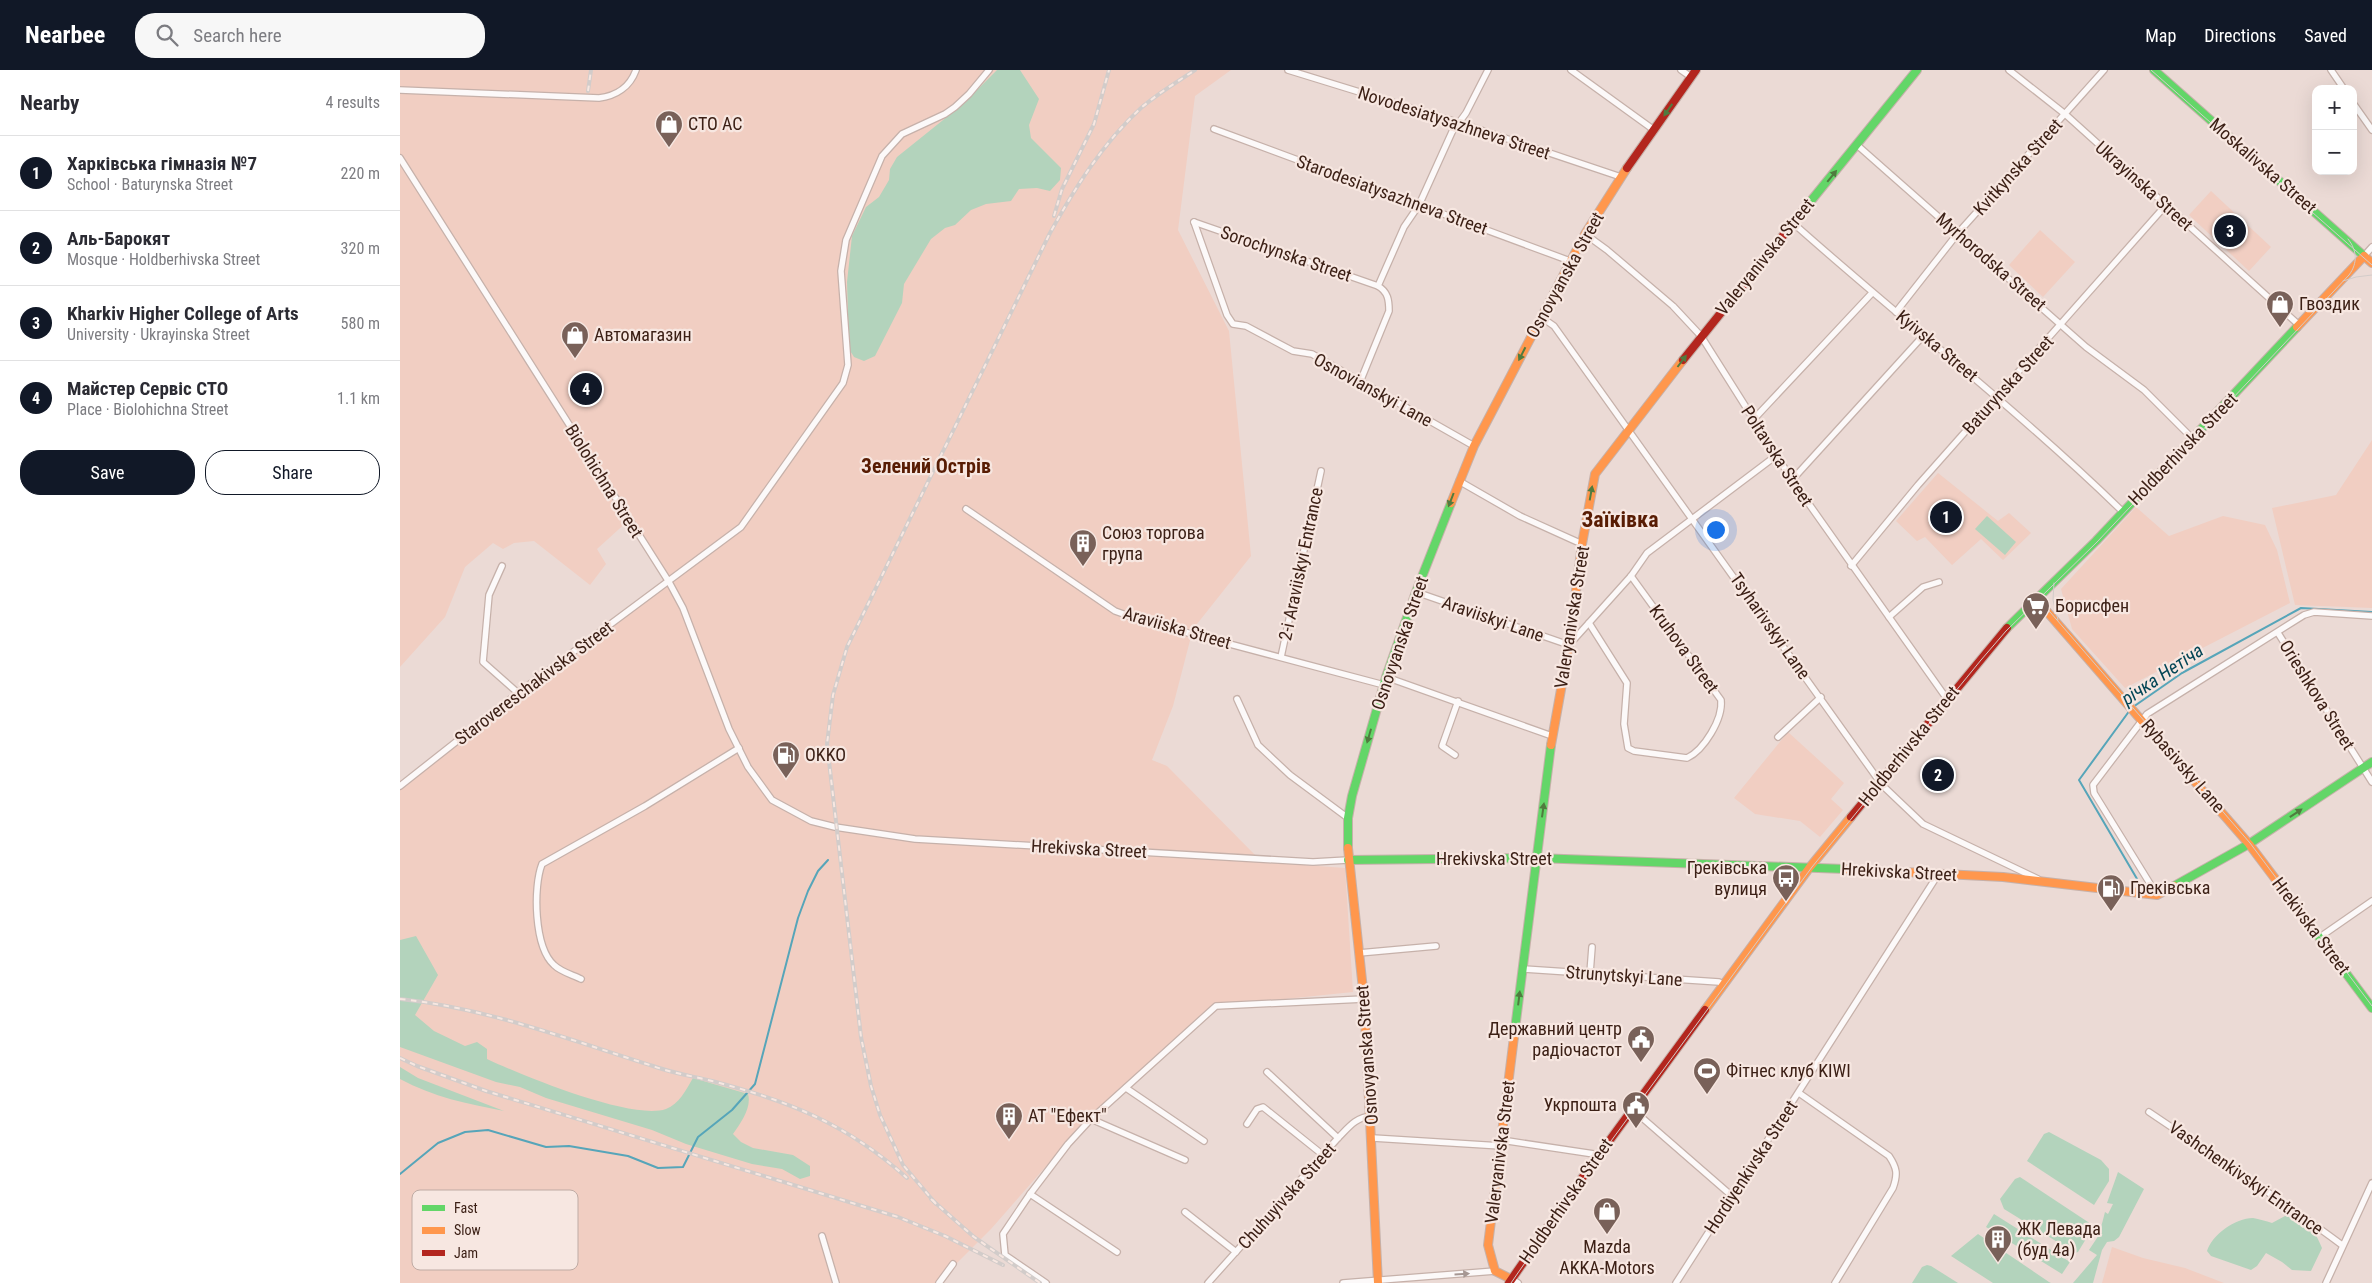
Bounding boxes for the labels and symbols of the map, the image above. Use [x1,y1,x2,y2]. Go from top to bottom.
street label: Novodesiatysazhneva Street [1355,82,1553,164]
one-way arrow [1663,103,1673,117]
shop icon: СТО АС [654,109,684,148]
place label: СТО АС [688,113,743,134]
street label: Moskalivska Street [2206,113,2321,218]
street label: Kvitkynska Street [1969,114,2066,219]
street label: Ukrayinska Street [2091,137,2197,235]
street label: Starodesiatysazhneva Street [1294,150,1491,239]
one-way arrow [1826,170,1837,183]
street label: Valeryanivska Street [1711,194,1818,319]
street label: Osnovyanska Street [1521,208,1608,341]
street label: Myrhorodska Street [1932,208,2051,315]
pin: 3 [2214,212,2246,250]
street label: Sorochynska Street [1218,221,1354,286]
shop icon: Гвоздик [2265,289,2295,328]
place label: Гвоздик [2299,293,2360,314]
street label: Kyivska Street [1892,305,1982,386]
shop icon: Автомагазин [560,320,590,359]
place label: Автомагазин [594,324,692,345]
street label: Baturynska Street [1958,331,2057,438]
one-way arrow [1518,347,1526,361]
street label: Osnovianskyi Lane [1310,348,1436,431]
one-way arrow [1677,354,1687,368]
pin: 4 [570,370,602,408]
street label: Holdberhivska Street [2124,388,2242,509]
street label: Poltavska Street [1737,401,1818,510]
street label: Biolohichna Street [561,420,648,541]
district label: Зелений Острів [861,454,991,478]
street label: 2-i Araviiskyi Entrance [1274,485,1327,642]
one-way arrow [1588,485,1596,501]
one-way arrow [1447,493,1455,507]
pin: 1 [1930,498,1962,536]
district label: Заїківка [1581,507,1659,532]
your location [1703,517,1729,543]
place label: Союз торгова група [1102,522,1205,564]
building icon: Союз торгова група [1068,528,1098,567]
street label: Valeryanivska Street [1550,544,1593,690]
street label: Tsyharivskyi Lane [1726,568,1815,683]
street label: Osnovyanska Street [1367,573,1432,713]
street label: Araviiskyi Lane [1439,591,1547,646]
supermarket icon: Борисфен [2021,591,2051,630]
place label: Борисфен [2055,595,2129,616]
street label: Kruhova Street [1645,600,1723,697]
street label: Araviiska Street [1121,602,1233,653]
street label: Starovereschakivska Street [451,616,617,749]
street label: Orieshkova Street [2275,636,2360,753]
water label: річка Нетіча [2116,639,2208,711]
street label: Holdberhivska Street [1854,682,1963,810]
street label: Rybasivsky Lane [2137,715,2230,817]
one-way arrow [1365,729,1373,744]
fuel station icon: OKKO [771,740,801,779]
place label: OKKO [805,744,846,765]
pin: 2 [1922,756,1954,794]
one-way arrow [1539,801,1547,817]
one-way arrow [2289,808,2302,818]
street label: Hrekivska Street [1030,835,1148,862]
street label: Hrekivska Street [1436,848,1552,869]
place label: Греківська вулиця [1687,857,1767,899]
street label: Hrekivska Street [1840,858,1958,885]
bus stop icon: Греківська вулиця [1771,863,1801,902]
fuel station icon: Греківська [2096,873,2126,912]
street label: Hrekivska Street [2268,873,2355,978]
place label: Греківська [2130,877,2210,898]
street label: Strunytskyi Lane [1565,961,1683,990]
street label: Osnovyanska Street [1351,984,1382,1126]
one-way arrow [1515,990,1523,1006]
place label: Державний центр радіочастот [1488,1018,1622,1060]
public building icon: Державний центр радіочастот [1626,1024,1656,1063]
sports icon: Фітнес клуб KIWI [1692,1056,1722,1095]
place label: Фітнес клуб KIWI [1726,1060,1851,1081]
street label: Valeryanivska Street [1480,1079,1519,1225]
public building icon: Укрпошта [1621,1090,1651,1129]
place label: Укрпошта [1543,1094,1617,1115]
street label: Hordiyenkivska Street [1700,1096,1801,1237]
building icon: АТ "Ефект" [994,1101,1024,1140]
place label: АТ "Ефект" [1028,1105,1107,1126]
street label: Vashchenkivskyi Entrance [2165,1116,2328,1239]
street label: Holdberhivska Street [1515,1134,1617,1267]
street label: Chuhuyivska Street [1233,1138,1340,1253]
legend [412,1190,578,1270]
shop icon: Mazda AKKA-Motors [1592,1196,1622,1235]
text: Fast [454,1200,478,1216]
place label: ЖК Левада (буд 4а) [2017,1218,2101,1261]
text: Slow [454,1222,481,1238]
building icon: ЖК Левада (буд 4а) [1983,1224,2013,1263]
place label: Mazda AKKA-Motors [1559,1236,1655,1278]
text: Jam [454,1245,478,1261]
one-way arrow [1454,1269,1470,1277]

